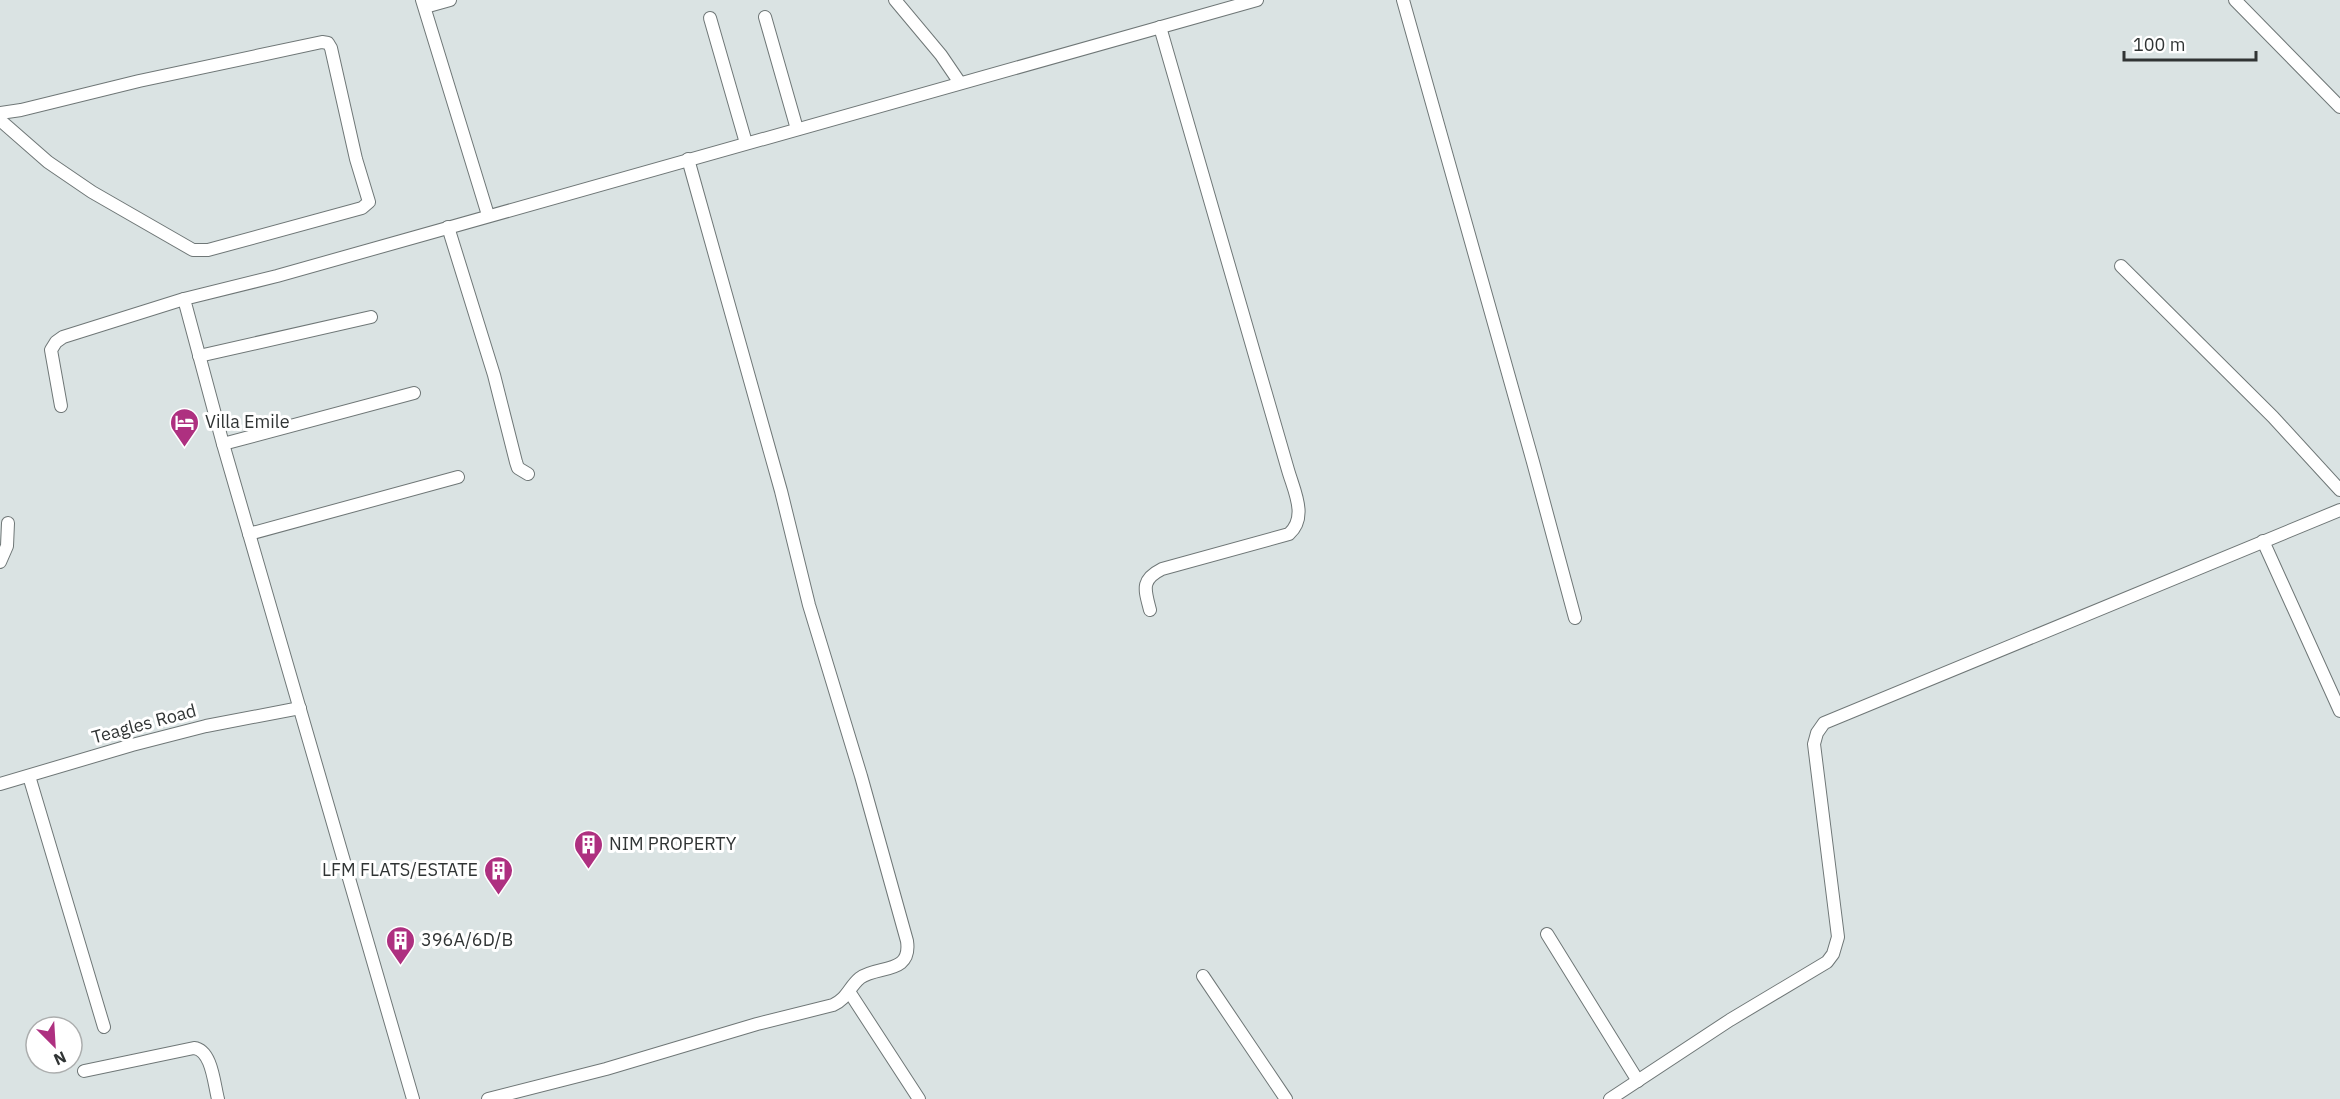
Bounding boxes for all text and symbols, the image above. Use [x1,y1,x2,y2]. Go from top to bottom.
scale bar [2124,24,2256,62]
text: 100 m [2133,33,2185,56]
hotel icon: Villa Emile [168,406,200,448]
place label: Villa Emile [205,410,290,433]
street label: Teagles Road [89,699,199,749]
building icon: NIM PROPERTY [572,828,604,870]
place label: NIM PROPERTY [609,832,737,855]
building icon: LFM FLATS/ESTATE [483,854,515,896]
place label: LFM FLATS/ESTATE [322,858,478,881]
building icon: 396A/6D/B [384,924,416,966]
place label: 396A/6D/B [421,928,513,951]
north arrow [24,1015,84,1075]
text: N [51,1047,69,1070]

